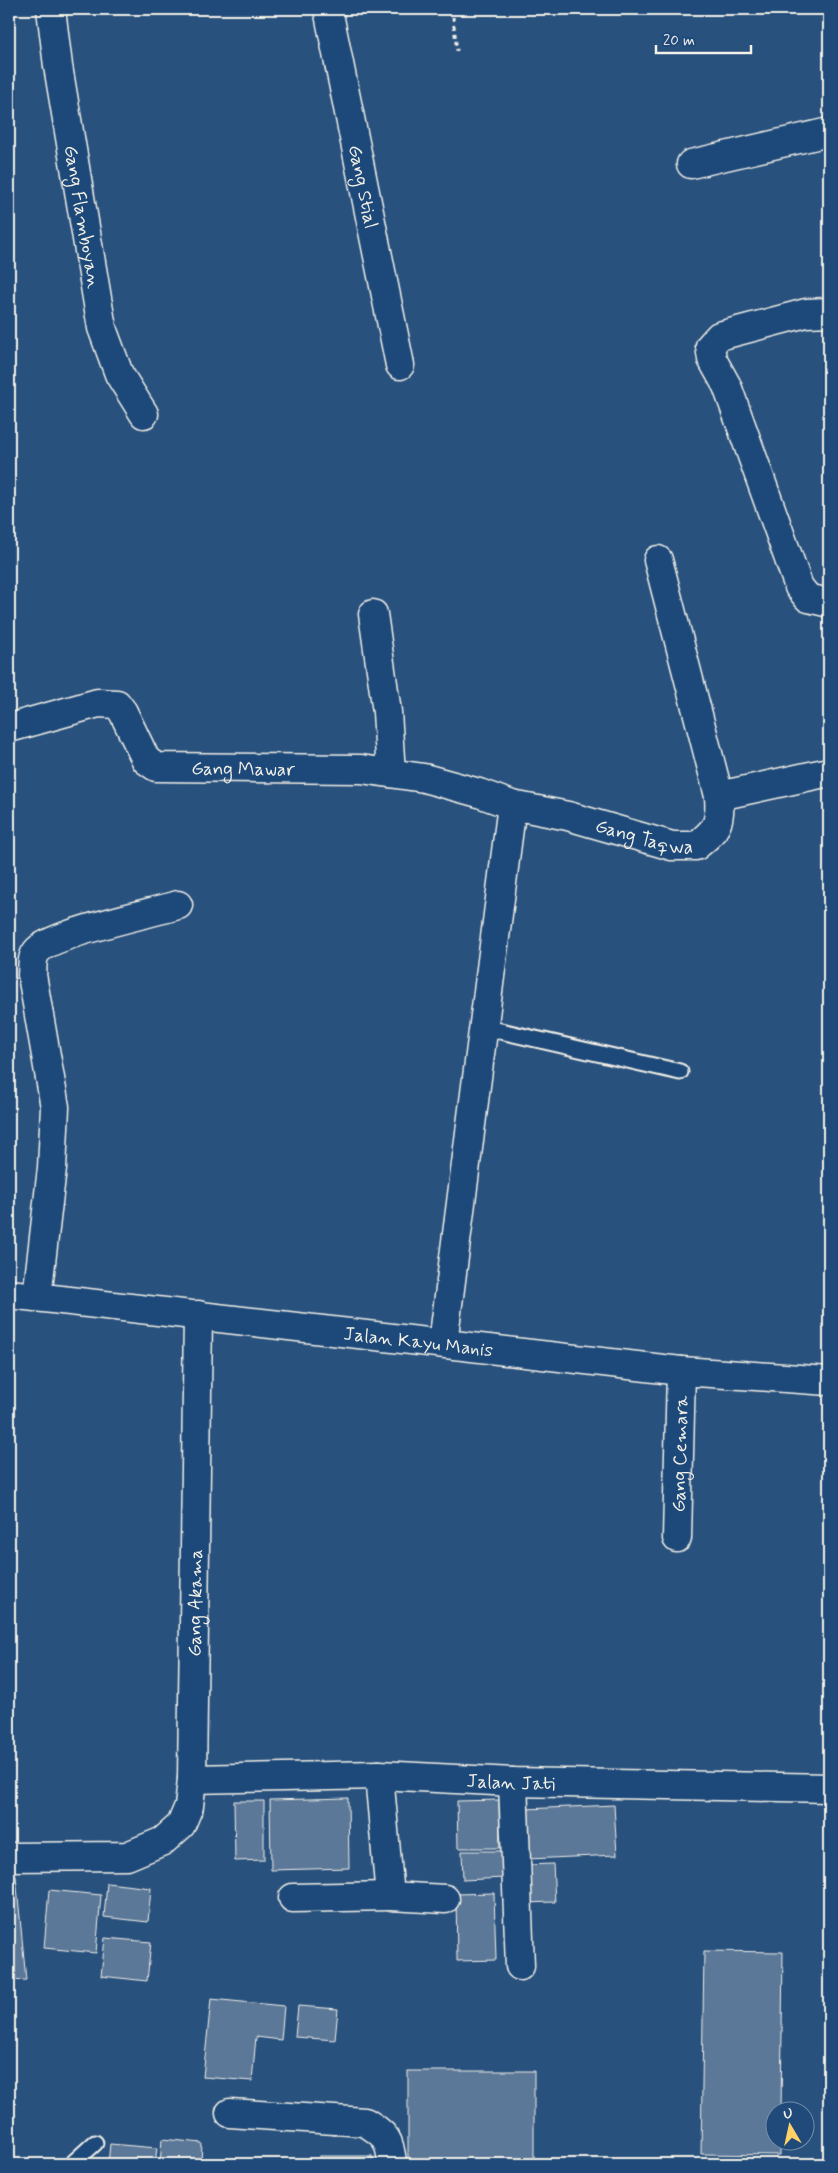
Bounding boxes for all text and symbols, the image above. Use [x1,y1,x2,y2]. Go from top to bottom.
scale bar [656,22,750,54]
text: 20 m [663,31,695,51]
street label: Gang Flamboyan [57,143,106,290]
street label: Gang Stial [342,143,383,231]
street label: Gang Mawar [191,756,295,784]
street label: Gang Taqwa [592,814,693,860]
street label: Jalan Kayu Manis [342,1321,494,1363]
street label: Gang Cemara [667,1395,695,1513]
street label: Gang Akama [183,1549,210,1657]
street label: Jalan Jati [466,1769,555,1797]
north arrow [766,2100,816,2150]
text: U [782,2105,794,2124]

